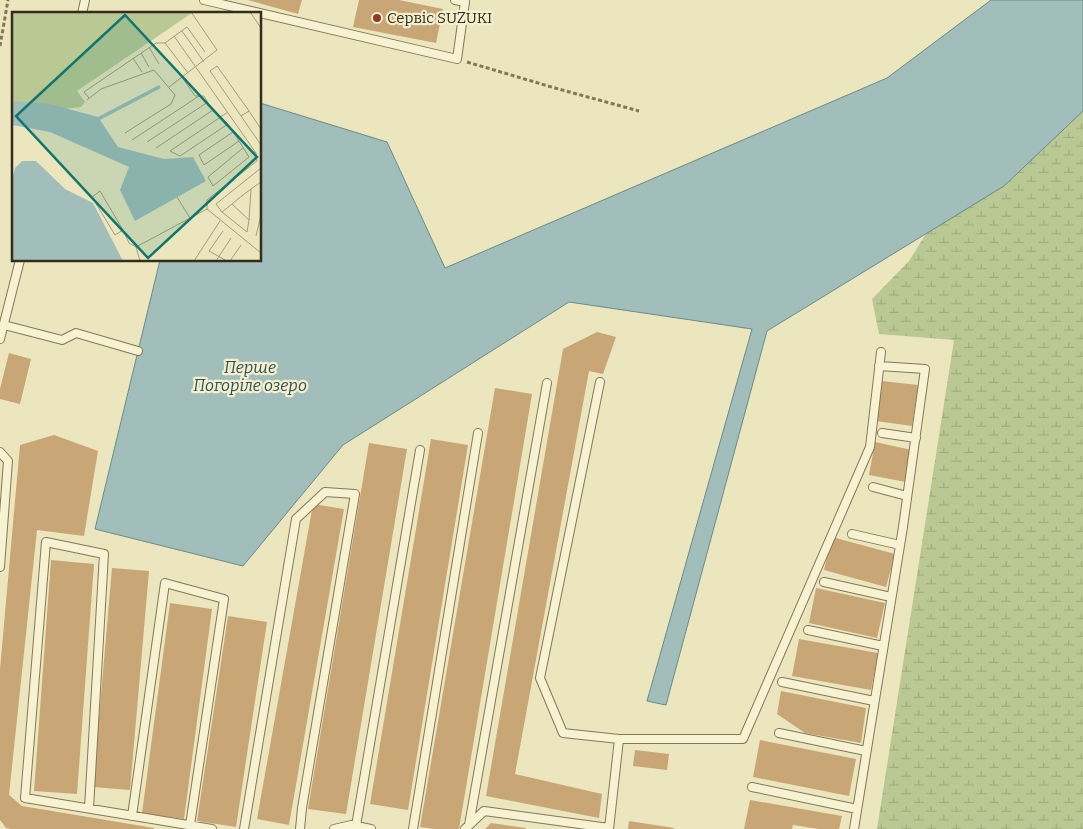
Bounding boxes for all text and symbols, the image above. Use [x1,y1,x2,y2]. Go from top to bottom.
place label: Сервіс SUZUKI [387,9,492,27]
inset map [12,12,261,261]
marker: Сервіс SUZUKI [371,12,383,24]
water label: Перше Погоріле озеро [193,358,307,395]

